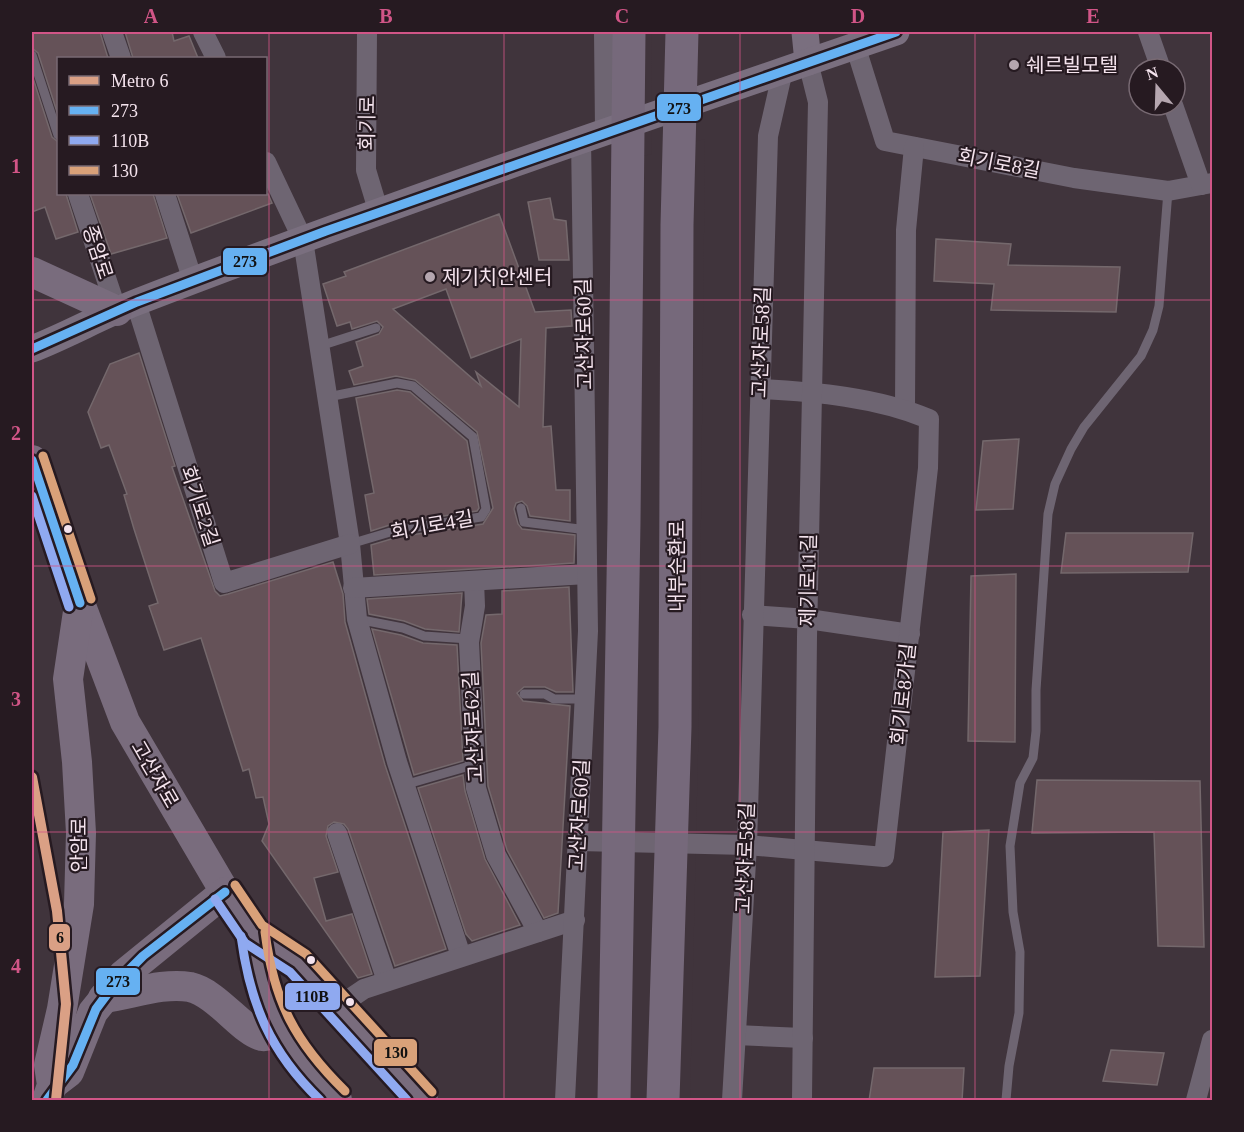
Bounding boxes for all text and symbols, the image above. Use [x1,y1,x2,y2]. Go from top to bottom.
text: A [144,5,159,27]
text: B [379,5,393,27]
text: C [615,5,629,27]
text: D [851,5,865,27]
text: E [1086,5,1100,27]
place label: 쉐르빌모텔 [1026,54,1118,76]
legend [57,57,267,195]
north arrow [1127,57,1187,117]
marker: 쉐르빌모텔 [1007,58,1021,72]
text: N [1144,63,1161,83]
text: Metro 6 [111,71,169,91]
line badge: 273 [656,93,702,122]
street label: 회기로 [356,95,378,151]
text: 273 [667,100,691,117]
text: 273 [111,101,138,121]
text: 110B [111,131,149,151]
street label: 회기로8길 [956,144,1042,182]
text: 1 [11,155,21,177]
text: 130 [111,161,138,181]
street label: 종암로 [79,222,117,282]
line badge: 273 [222,247,268,276]
text: 273 [233,253,257,270]
place label: 제기치안센터 [442,266,552,288]
marker: 제기치안센터 [423,270,437,284]
street label: 고산자로60길 [572,278,596,390]
street label: 고산자로58길 [748,286,774,398]
text: 2 [11,422,21,444]
street label: 회기로2길 [177,463,223,549]
street label: 회기로4길 [389,507,475,543]
street label: 내부순환로 [666,520,688,612]
unlabelled marker [62,523,74,535]
street label: 제기로11길 [796,533,820,627]
street label: 회기로8가길 [887,642,919,746]
street label: 고산자로62길 [459,671,487,783]
text: 3 [11,688,21,710]
street label: 고산자로 [127,737,183,811]
street label: 고산자로60길 [565,759,593,871]
street label: 고산자로58길 [732,802,758,914]
street label: 안암로 [68,817,90,873]
line badge: 6 [48,923,71,952]
text: 6 [56,929,64,946]
unlabelled marker [305,954,317,966]
text: 4 [11,955,21,977]
line badge: 273 [95,967,141,996]
text: 273 [106,973,130,990]
line badge: 110B [284,982,341,1011]
text: 110B [295,988,329,1005]
unlabelled marker [344,996,356,1008]
line badge: 130 [373,1038,418,1067]
text: 130 [384,1044,408,1061]

